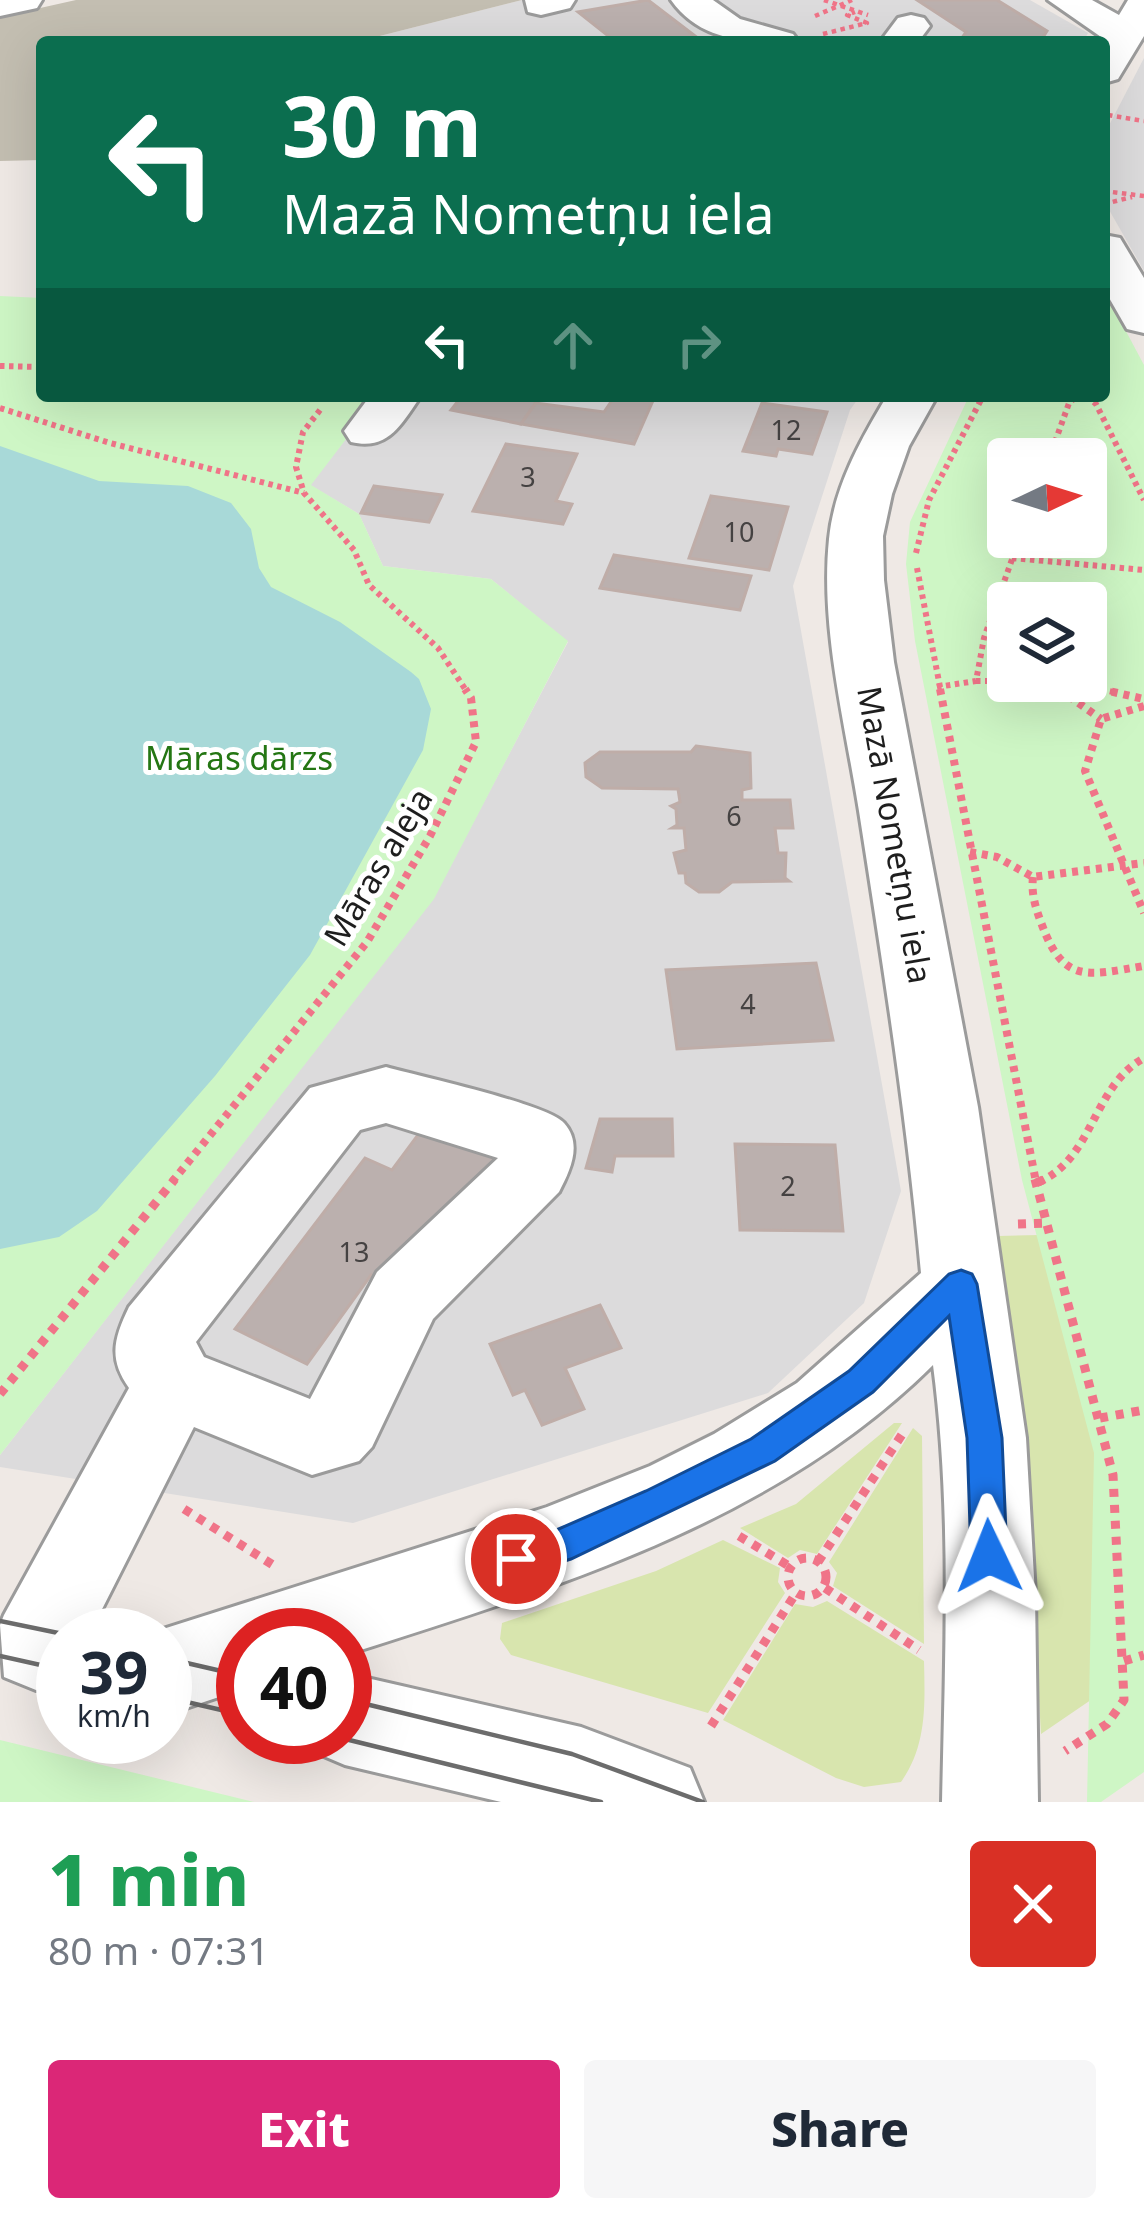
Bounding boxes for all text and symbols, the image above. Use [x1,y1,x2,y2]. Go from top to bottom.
text: 30 m [282,67,482,182]
icon: left [84,84,240,240]
text: Mazā Nometņu iela [282,176,775,250]
icon: left [414,312,480,378]
icon: ahead [540,312,606,378]
icon: right [666,312,732,378]
house number: 12 [771,411,801,448]
north arrow [987,438,1107,558]
map controls [987,438,1107,702]
house number: 3 [520,458,536,495]
house number: 10 [724,513,754,550]
button: layers [987,582,1107,702]
street label: Mazā Nometņu iela [847,683,944,987]
park label: Māras dārzs [145,735,333,780]
street label: Māras aleja [313,779,442,954]
house number: 6 [726,797,742,834]
house number: 4 [740,985,756,1022]
house number: 2 [780,1167,796,1204]
house number: 13 [339,1233,369,1270]
position arrow [926,1493,1052,1619]
pin [465,1508,567,1610]
icon: arrive [483,1526,549,1592]
speed limit sign: 40 [216,1608,372,1764]
text: 39 [80,1630,148,1712]
text: km/h [77,1695,151,1736]
text: 1 min [48,1829,249,1927]
button: close [970,1841,1096,1967]
text: 80 m · 07:31 [48,1923,270,1976]
button: Exit [48,2060,560,2198]
button: Share [584,2060,1096,2198]

